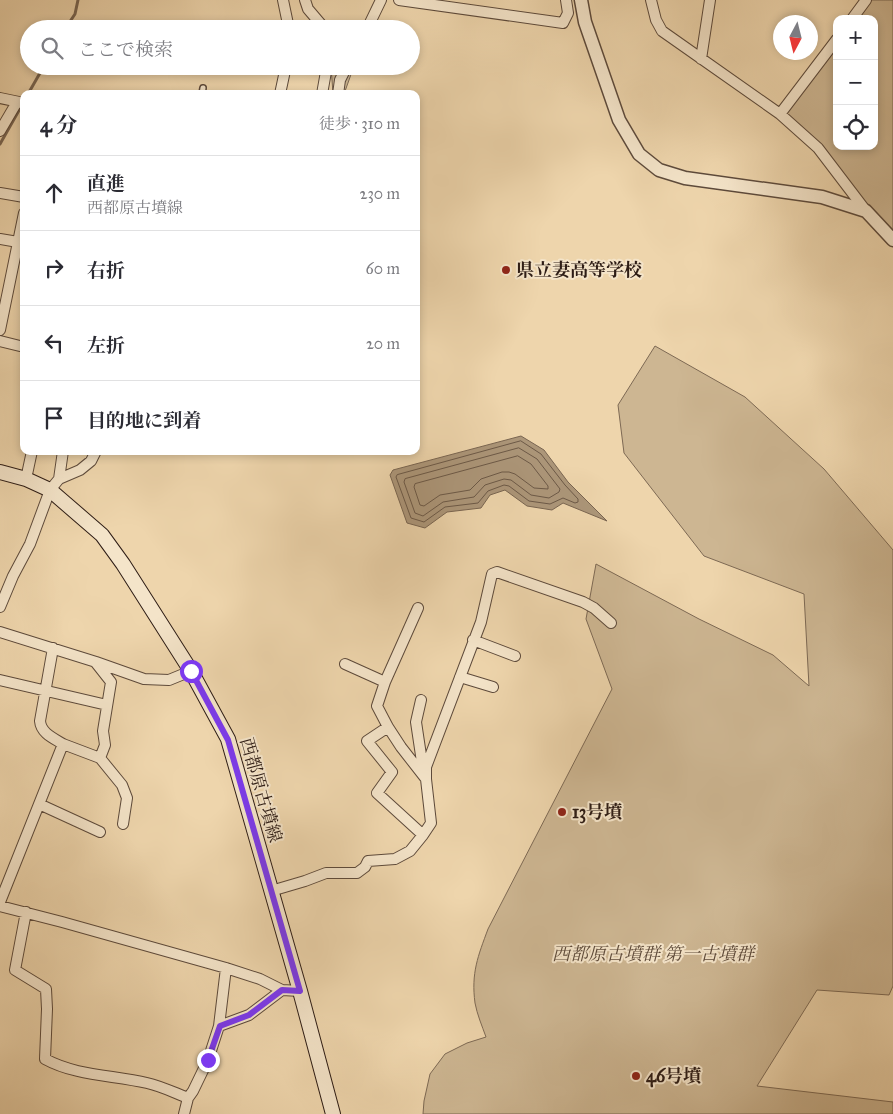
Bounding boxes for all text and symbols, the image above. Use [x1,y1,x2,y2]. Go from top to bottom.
north arrow [773,15,818,60]
map controls [833,15,878,150]
button: + [833,15,878,60]
search box [20,20,420,75]
icon: search [38,34,66,62]
text: ここで検索 [78,38,173,61]
button: − [833,60,878,105]
button: locate [833,105,878,150]
text: 4 分 [40,112,77,138]
text: 徒歩 · 310 m [319,114,400,133]
text: 直進 [87,172,125,195]
icon: ahead [40,179,68,207]
text: 230 m [360,184,400,203]
text: 西都原古墳線 [87,198,183,217]
icon: right [40,254,68,282]
text: 右折 [87,259,125,282]
text: 60 m [366,259,400,278]
place label: 県立妻高等学校 [516,259,642,281]
marker: 県立妻高等学校 [500,264,512,276]
icon: left [40,329,68,357]
text: 左折 [87,334,125,357]
text: 20 m [366,334,400,353]
icon: arrive [40,404,68,432]
text: 目的地に到着 [87,409,201,432]
route start [180,660,203,683]
street label: 西都原古墳線 [236,735,286,845]
place label: 13号墳 [572,801,622,824]
marker: 13号墳 [556,806,568,818]
park label: 西都原古墳群 第一古墳群 [552,943,757,965]
route end [197,1049,220,1072]
place label: 46号墳 [646,1065,701,1088]
marker: 46号墳 [630,1070,642,1082]

